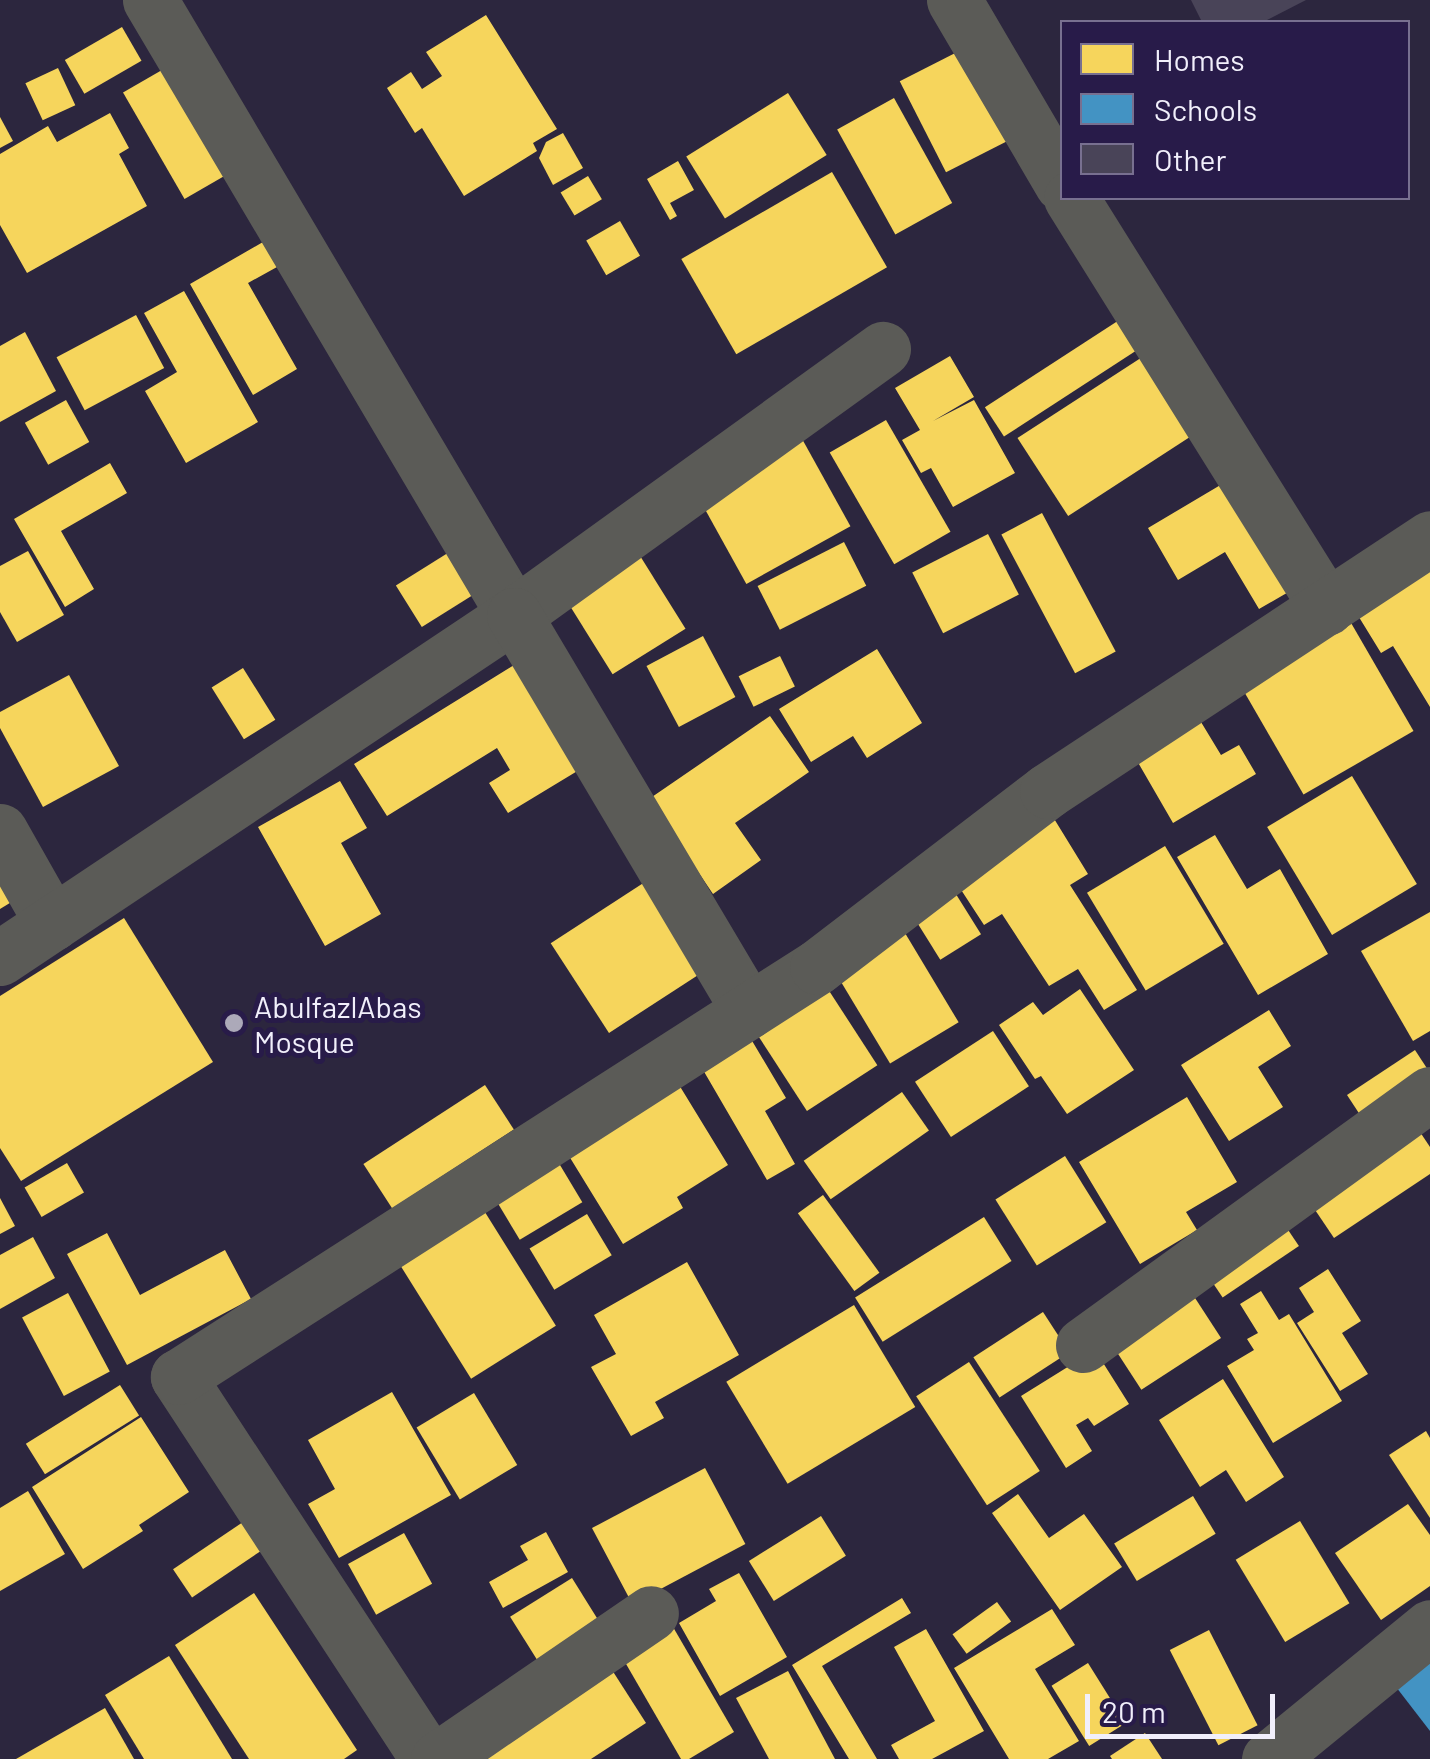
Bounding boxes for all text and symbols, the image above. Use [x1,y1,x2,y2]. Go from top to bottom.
legend [1060,20,1410,200]
text: Homes [1154,41,1245,77]
text: Schools [1154,91,1257,127]
text: Other [1154,141,1226,177]
place label: AbulfazlAbas Mosque [254,988,422,1058]
marker: AbulfazlAbas Mosque [223,1012,245,1034]
scale bar [1090,1674,1280,1736]
text: 20 m [1102,1693,1166,1729]

